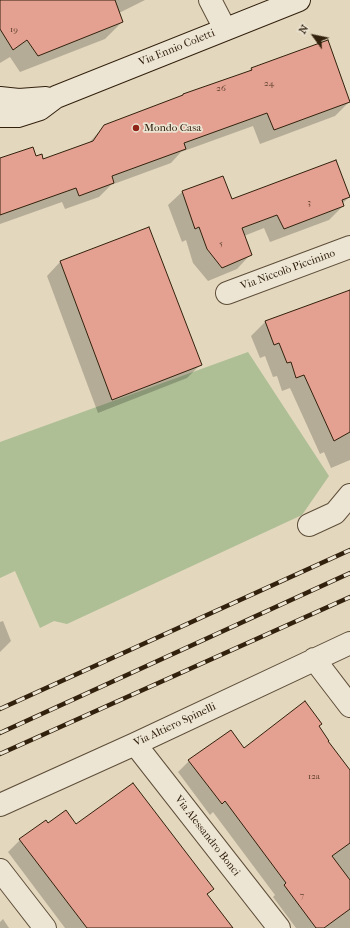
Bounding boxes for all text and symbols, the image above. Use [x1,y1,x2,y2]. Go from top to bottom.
north arrow [294,16,334,56]
text: N [296,22,311,36]
house number: 19 [10,25,18,35]
street label: Via Ennio Coletti [137,27,217,69]
house number: 24 [264,79,274,89]
house number: 26 [216,84,226,94]
place label: Mondo Casa [144,121,201,135]
marker: Mondo Casa [131,123,141,133]
house number: 3 [307,198,311,208]
house number: 5 [219,239,223,249]
street label: Via Niccolò Piccinino [239,247,337,293]
street label: Via Altiero Spinelli [132,700,218,750]
house number: 12a [308,772,320,782]
street label: Via Alessandro Bonci [171,793,243,879]
house number: 7 [300,891,304,901]

